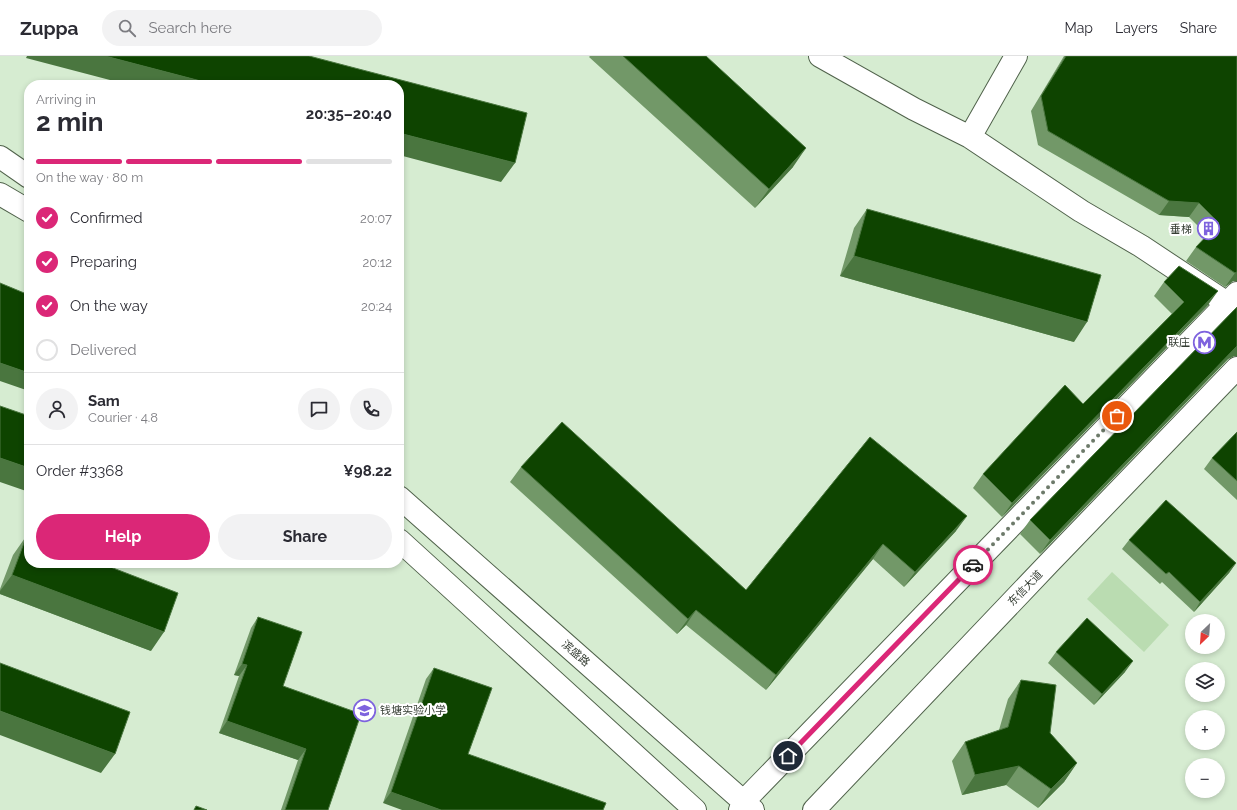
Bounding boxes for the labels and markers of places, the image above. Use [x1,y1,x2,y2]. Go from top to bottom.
building icon: 垂梯 [1195,216,1221,242]
place label: 垂梯 [1170,223,1192,236]
metro station icon: 联庄 [1192,329,1218,355]
place label: 联庄 [1168,336,1190,349]
pin [1100,399,1134,433]
school or university icon: 钱塘实验小学 [351,697,377,723]
place label: 钱塘实验小学 [380,704,446,717]
pin [771,739,805,773]

